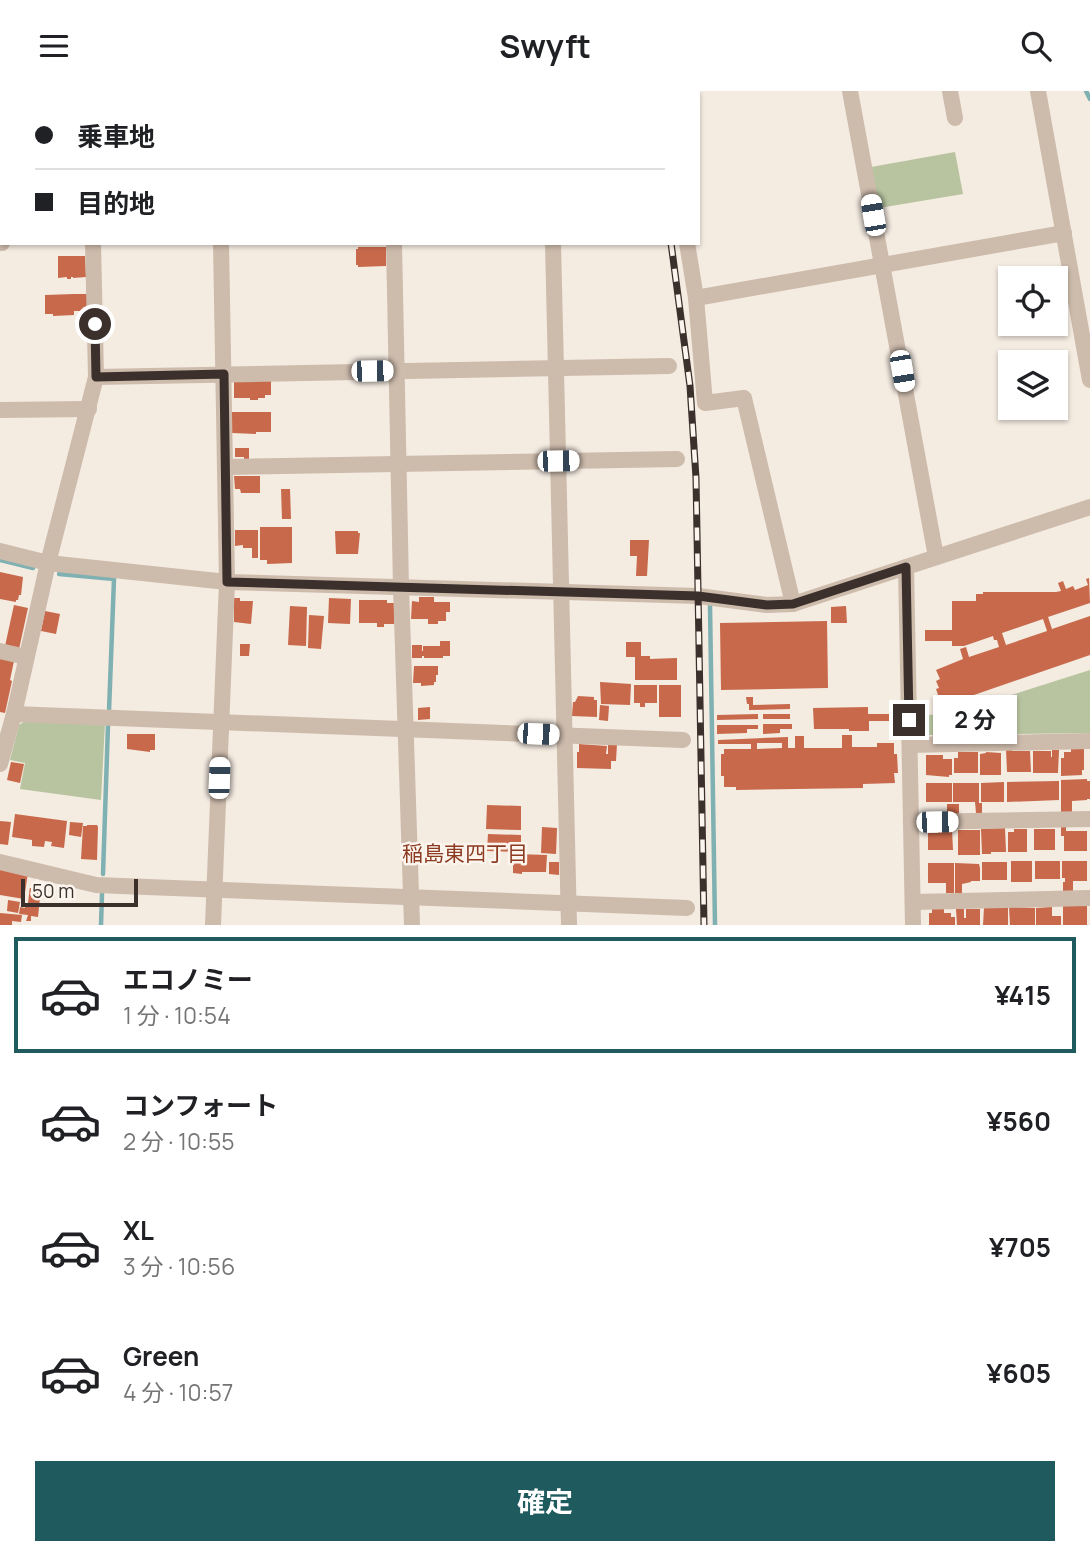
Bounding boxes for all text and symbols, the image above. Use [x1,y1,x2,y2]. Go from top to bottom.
text: Swyft [499,24,591,68]
icon: menu [35,27,73,65]
icon: search [1017,27,1055,65]
text: 乗車地 [77,118,155,154]
text: 目的地 [77,185,155,221]
car [860,192,887,238]
map controls [998,266,1068,420]
button: locate [998,266,1068,336]
route start [79,308,111,340]
car [889,348,916,394]
button: layers [998,350,1068,420]
car [351,360,394,382]
car [537,450,580,472]
callout: 2 分 [934,695,1018,745]
text: 2 分 [954,703,996,735]
route end [893,704,925,736]
car [517,723,560,745]
car [208,757,231,799]
car [916,811,959,833]
district label: 稲島東四丁目 [402,839,528,867]
scale bar [21,876,138,908]
text: 50 m [32,878,74,904]
text: エコノミー [123,961,253,997]
icon: car [39,964,102,1027]
text: ¥415 [994,977,1051,1013]
text: 1 分 · 10:54 [123,999,231,1031]
text: コンフォート [123,1087,278,1123]
icon: car [39,1090,102,1153]
text: ¥560 [987,1103,1051,1139]
text: 2 分 · 10:55 [123,1125,235,1157]
text: XL [123,1212,154,1248]
icon: car [39,1216,102,1279]
text: ¥705 [989,1229,1051,1265]
text: 3 分 · 10:56 [123,1250,235,1282]
text: Green [123,1338,199,1374]
icon: car [39,1342,102,1405]
text: ¥605 [987,1355,1051,1391]
text: 4 分 · 10:57 [123,1376,233,1408]
button: 確定 [35,1461,1055,1541]

